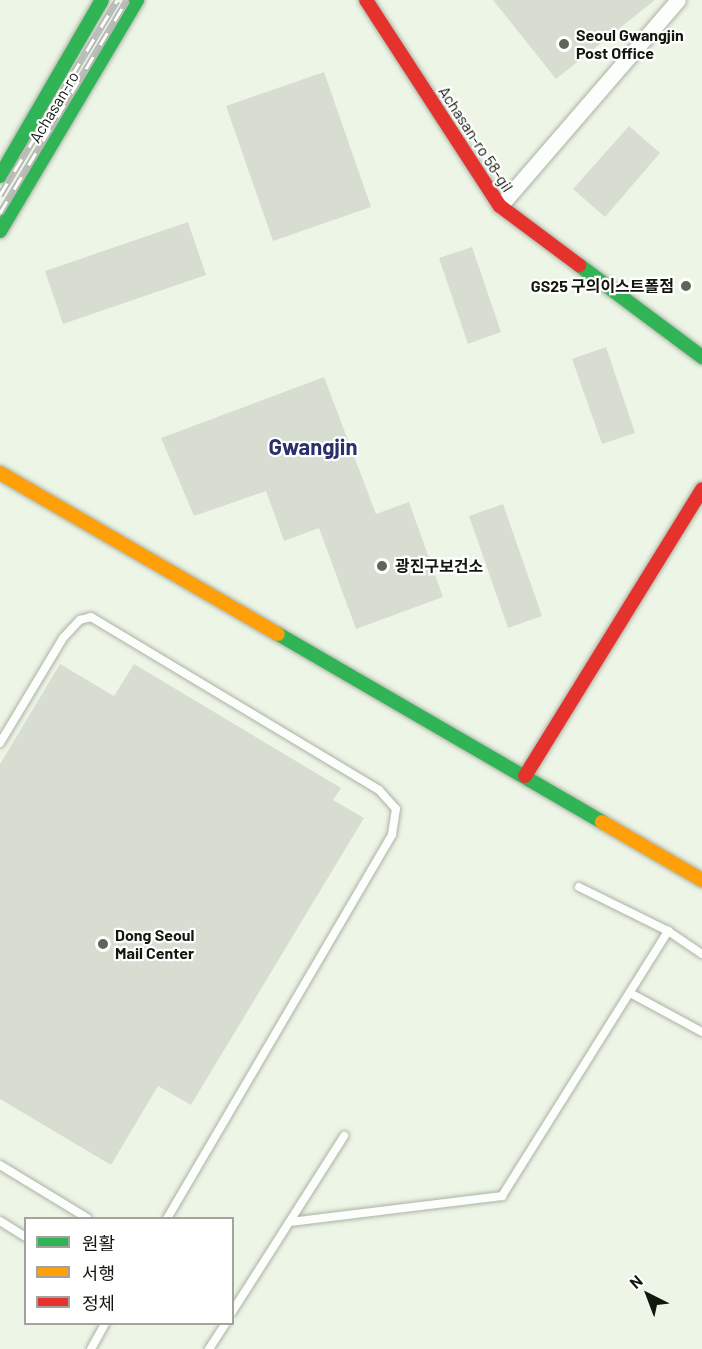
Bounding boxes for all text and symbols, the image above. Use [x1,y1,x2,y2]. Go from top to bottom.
place label: Seoul Gwangjin Post Office [576,25,684,63]
marker: Seoul Gwangjin Post Office [557,37,571,51]
street label: Achasan-ro [25,68,83,146]
street label: Achasan-ro 58-gil [435,83,517,195]
place label: GS25 구의이스트폴점 [531,276,674,296]
marker: GS25 구의이스트폴점 [679,279,693,293]
district label: Gwangjin [269,434,357,460]
place label: 광진구보건소 [395,556,483,576]
marker: 광진구보건소 [373,557,391,575]
place label: Dong Seoul Mail Center [115,925,194,963]
marker: Dong Seoul Mail Center [96,937,110,951]
legend [24,1217,234,1325]
text: 원활 [82,1232,115,1254]
text: 서행 [82,1262,115,1284]
north arrow [618,1265,678,1325]
text: N [625,1271,646,1292]
text: 정체 [82,1292,115,1314]

